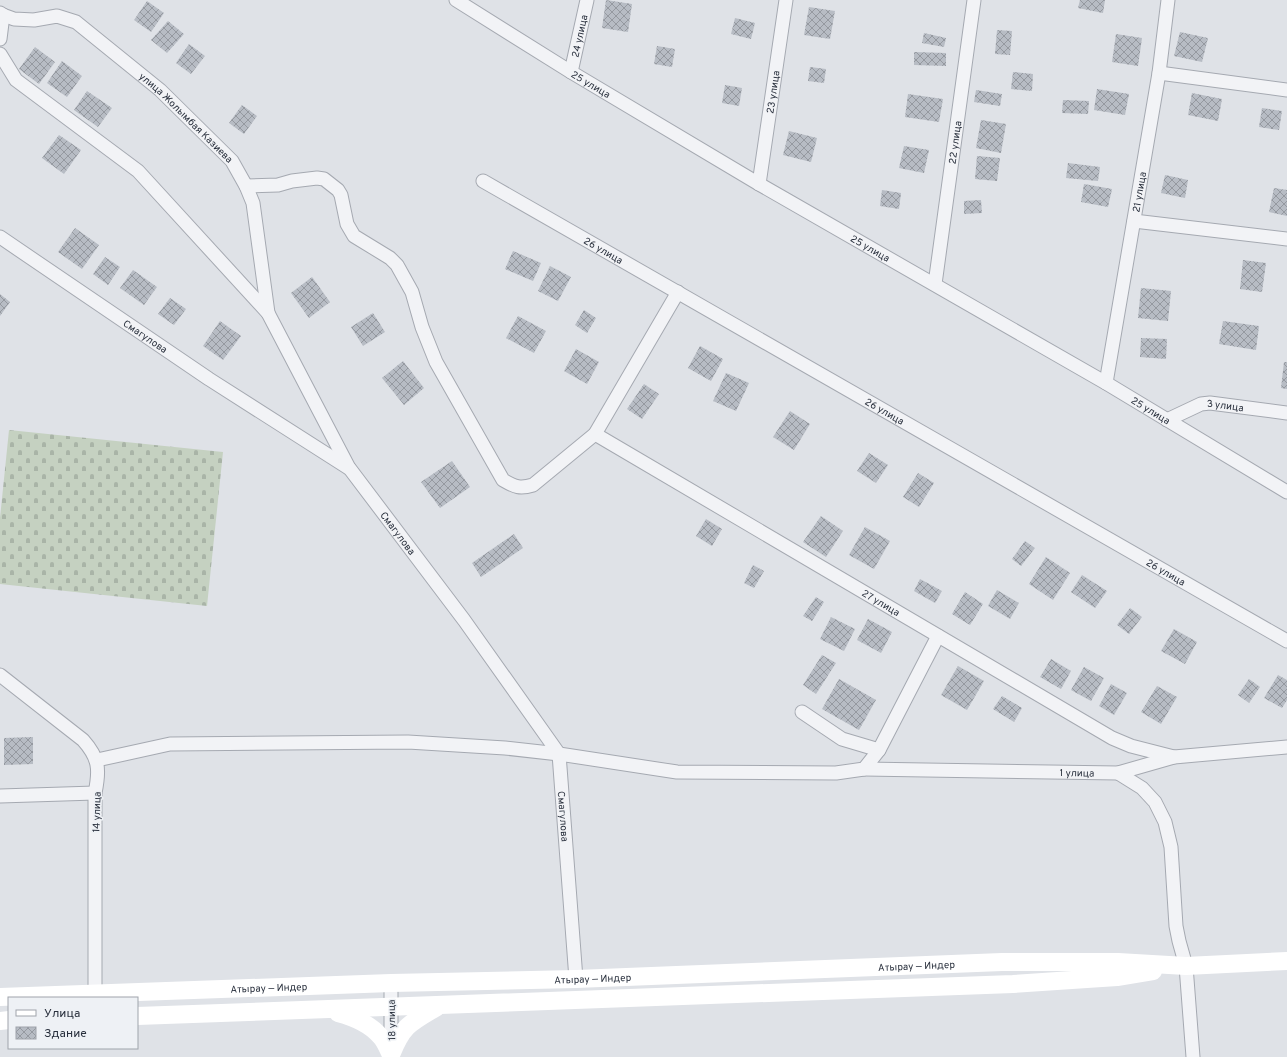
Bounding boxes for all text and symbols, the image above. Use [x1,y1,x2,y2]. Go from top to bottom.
street label: 24 улица [569,14,592,59]
street label: 25 улица [568,69,612,102]
street label: 23 улица [764,70,784,115]
street label: улица Жолымбая Казиева [136,71,235,166]
street label: 22 улица [947,120,965,165]
street label: 21 улица [1130,171,1150,213]
street label: 25 улица [848,233,892,266]
street label: 26 улица [581,235,625,268]
street label: Смагулова [120,317,169,357]
street label: 25 улица [1128,395,1172,428]
street label: 26 улица [862,396,906,429]
street label: 3 улица [1206,398,1244,415]
street label: Смагулова [376,510,418,558]
street label: 26 улица [1143,557,1187,590]
street label: 27 улица [859,587,902,620]
street label: 1 улица [1059,767,1095,781]
street label: 14 улица [90,791,105,833]
street label: Смагулова [554,791,571,842]
street label: Атырау — Индер [878,959,956,975]
street label: Атырау — Индер [554,972,632,987]
street label: Атырау — Индер [230,981,308,997]
legend [8,997,138,1049]
street label: 18 улица [386,999,399,1041]
text: Улица [44,1006,80,1022]
text: Здание [44,1026,87,1042]

